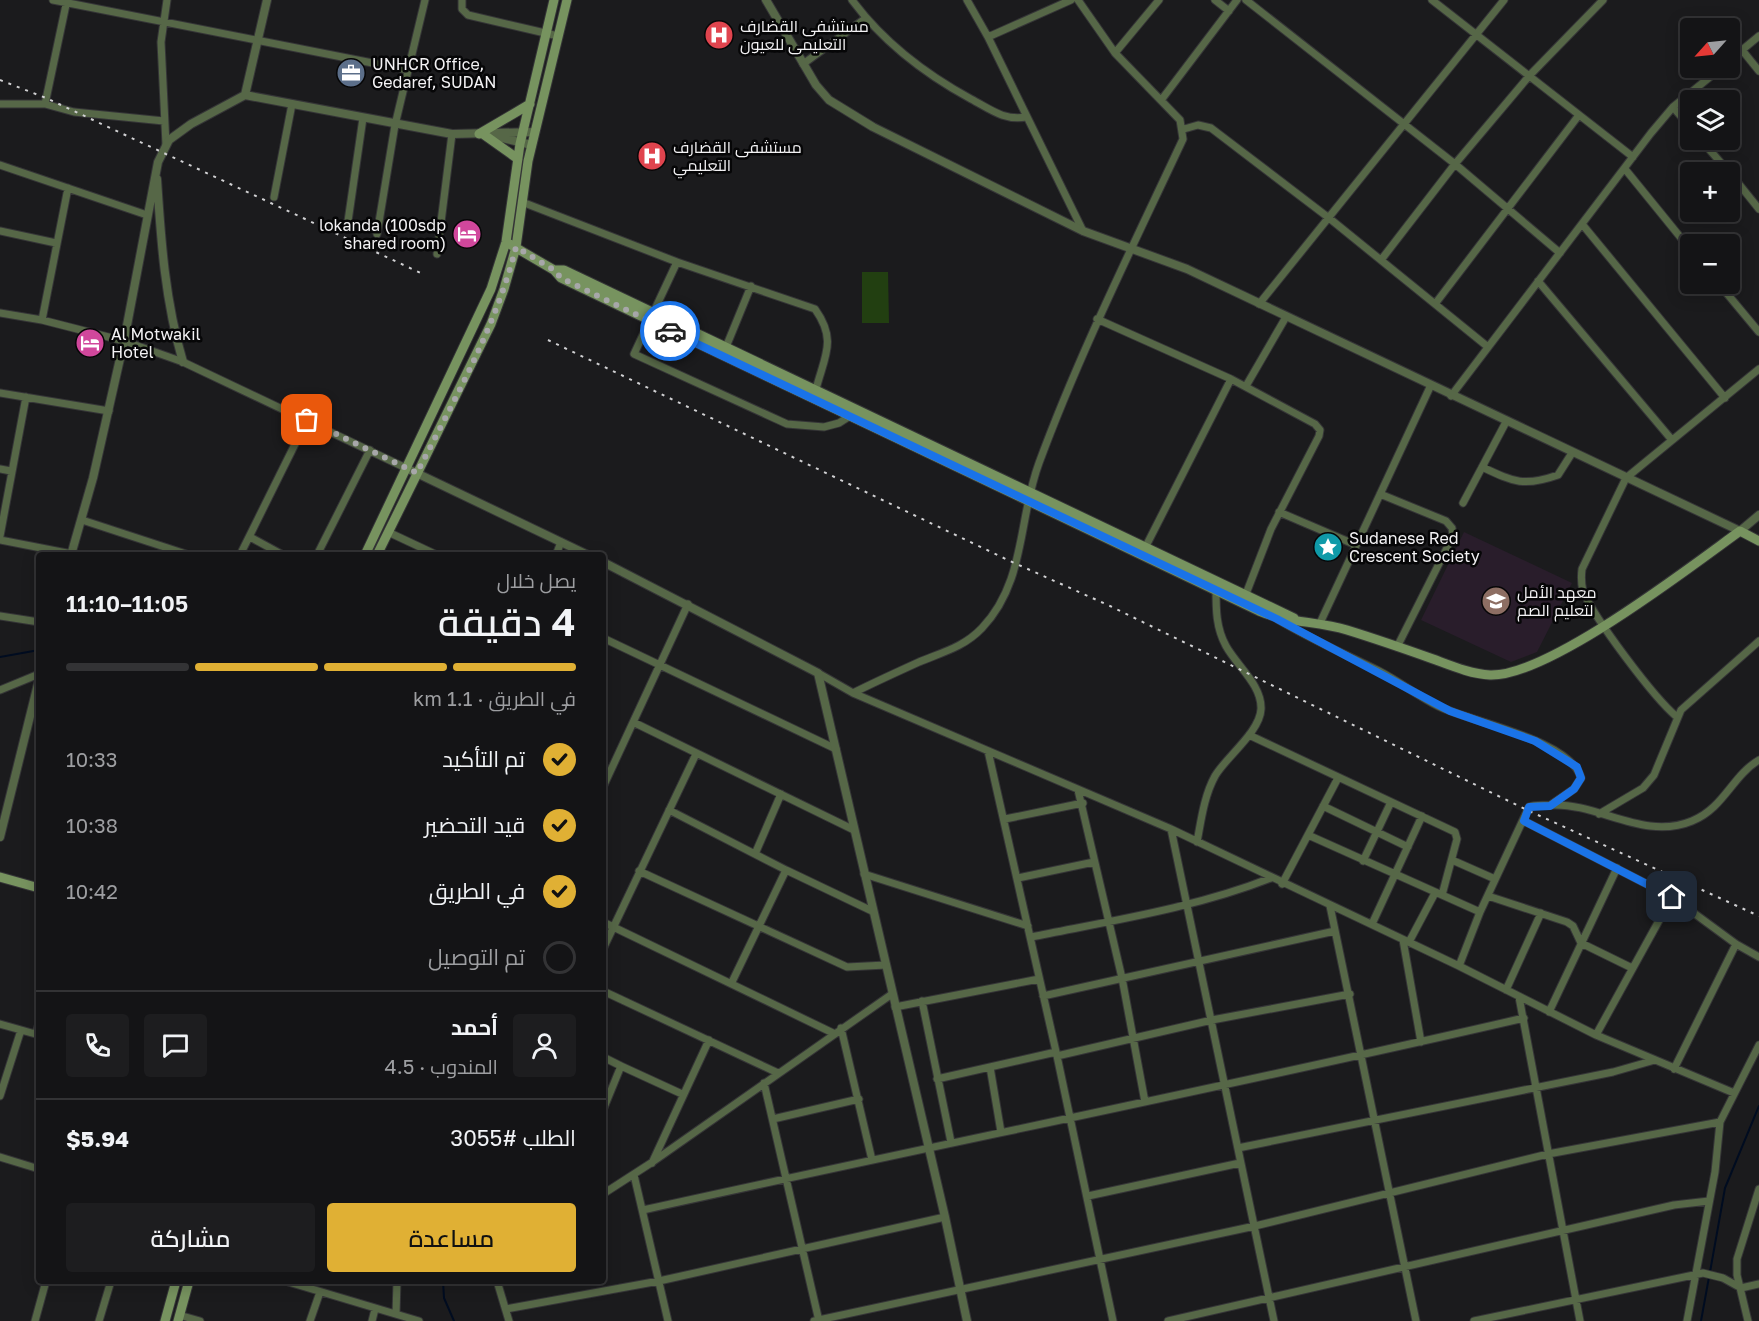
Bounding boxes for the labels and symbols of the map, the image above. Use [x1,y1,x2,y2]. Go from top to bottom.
place label: مستشفى القضارف التعليمى للعيون [740,16,869,55]
north arrow [1680,18,1740,78]
hospital icon: مستشفى القضارف التعليمى للعيون [703,19,735,51]
place label: UNHCR Office, Gedaref, SUDAN [372,54,496,92]
office icon: UNHCR Office, Gedaref, SUDAN [335,57,367,89]
place label: مستشفى القضارف التعليمي [673,137,802,179]
hospital icon: مستشفى القضارف التعليمي [636,140,668,172]
place label: lokanda (100sdp shared room) [319,215,446,253]
hotel icon: lokanda (100sdp shared room) [451,218,483,250]
courier [640,301,700,361]
place label: Al Motwakil Hotel [111,324,201,362]
hotel icon: Al Motwakil Hotel [74,327,106,359]
pin [281,394,332,445]
place label: Sudanese Red Crescent Society [1349,528,1480,566]
place icon: Sudanese Red Crescent Society [1312,531,1344,563]
place label: معهد الأمل لتعليم الصم [1517,582,1597,622]
school or university icon: معهد الأمل لتعليم الصم [1480,585,1512,617]
pin [1646,871,1697,922]

